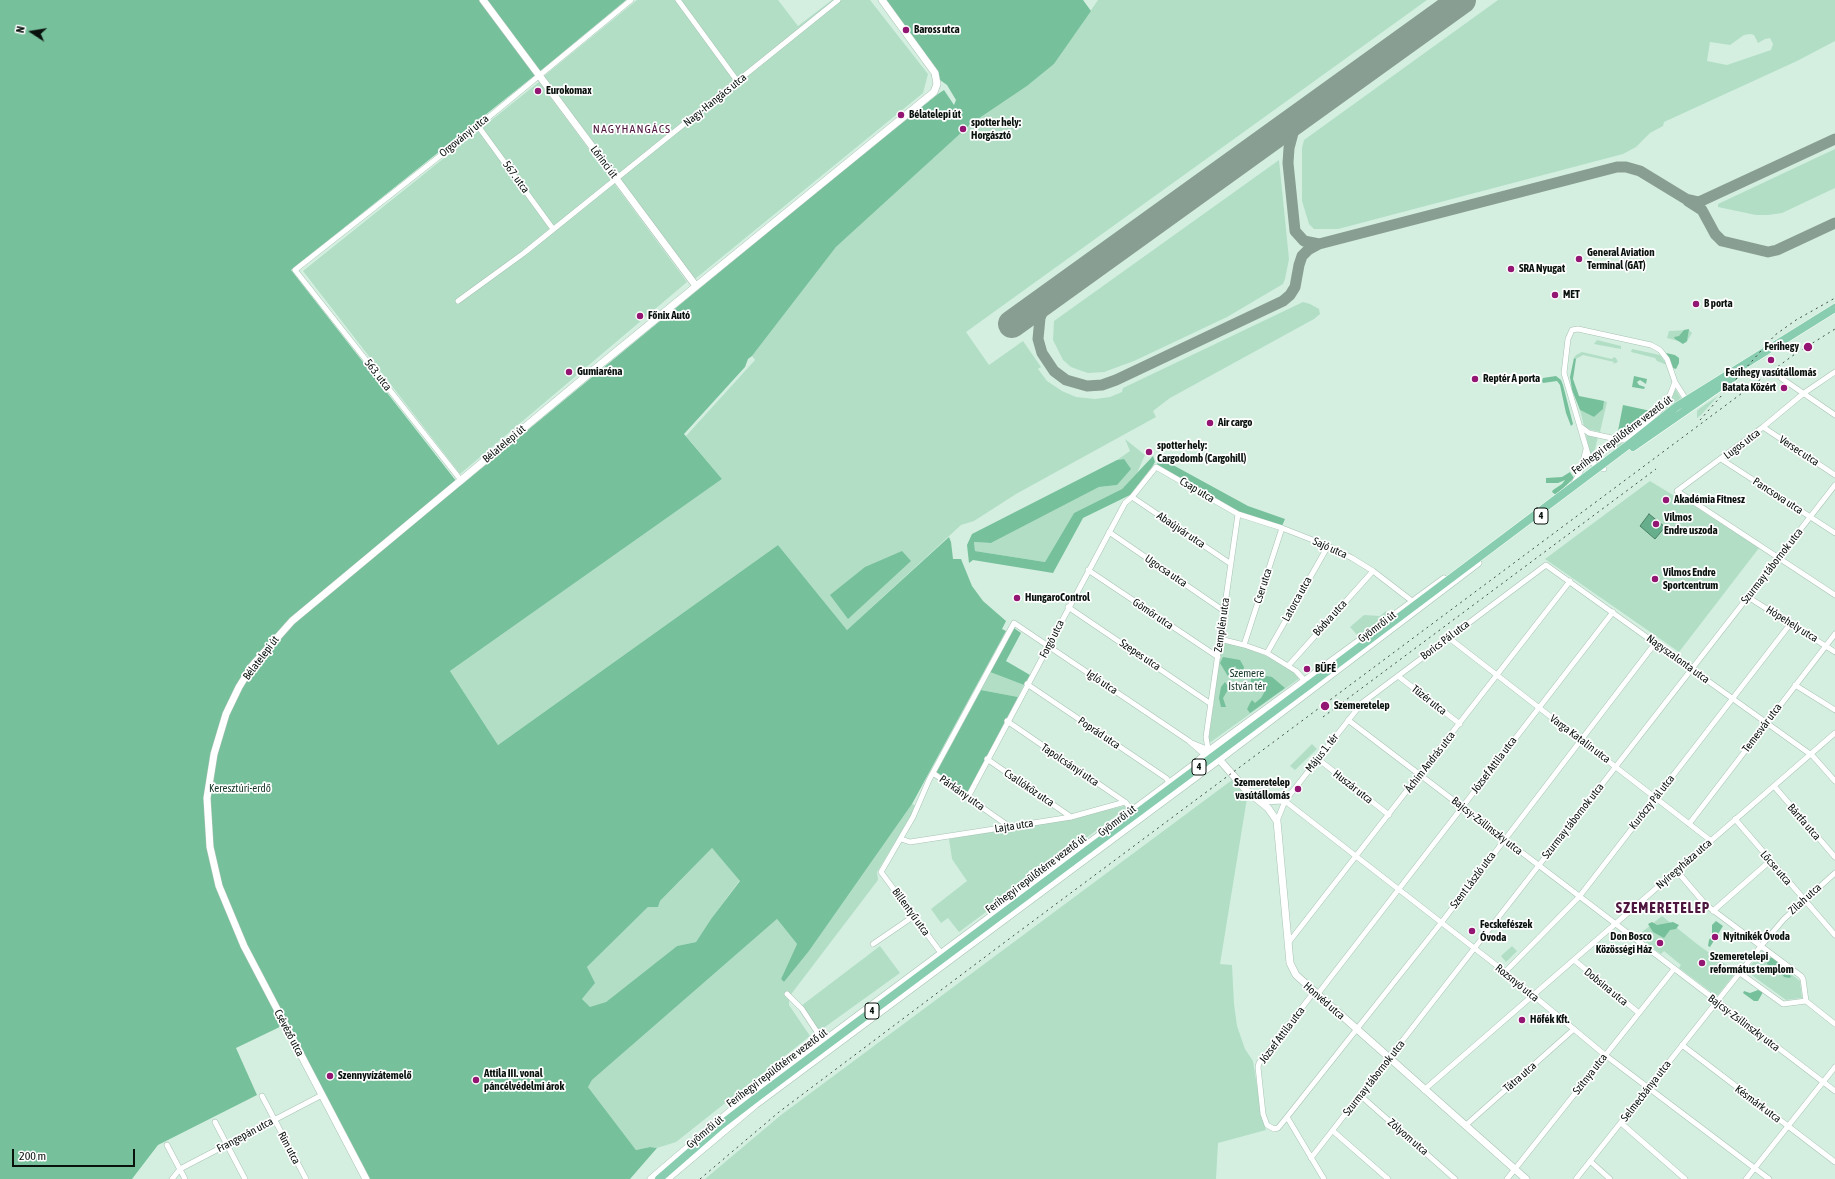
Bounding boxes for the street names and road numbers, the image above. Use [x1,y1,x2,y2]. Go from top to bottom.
street label: Nagy-Hangács utca [681,71,749,129]
street label: Orgoványi utca [437,112,491,160]
street label: Lőrinci út [588,143,620,181]
street label: 567. utca [500,158,532,196]
street label: 563. utca [362,357,394,393]
street label: Ferihegyi repülőtérre vezető út [1569,393,1675,477]
street label: Bélatelepi út [480,422,528,466]
street label: Lugos utca [1721,426,1763,462]
street label: Versec utca [1776,433,1822,469]
street label: Csap utca [1177,474,1217,506]
street label: Pancsova utca [1750,475,1806,517]
road number: 4 [1534,508,1548,524]
street label: Abaújvár utca [1154,509,1208,551]
street label: Szurmay tábornok utca [1738,525,1806,607]
street label: Sajó utca [1311,535,1349,561]
street label: Ugocsa utca [1142,552,1190,590]
street label: Cser utca [1251,567,1275,605]
street label: Latorca utca [1279,574,1315,624]
street label: Gömör utca [1130,596,1176,632]
street label: Zemplén utca [1212,597,1232,653]
street label: Bódva utca [1310,597,1350,639]
street label: Hópehely utca [1764,603,1820,645]
street label: Gyömrői út [1355,608,1399,646]
street label: Borics Pál utca [1418,617,1472,663]
street label: Forgó utca [1037,618,1067,660]
street label: Nagyszalonta utca [1644,632,1712,686]
street label: Bélatelepi út [240,633,282,683]
street label: Szepes utca [1117,636,1163,674]
street label: Igló utca [1084,667,1120,697]
street label: Tüzér utca [1409,682,1449,718]
street label: Temesvár utca [1739,701,1785,755]
street label: Varga Katalin utca [1547,712,1613,766]
street label: Poprád utca [1075,714,1123,752]
street label: Áchim András utca [1402,729,1458,795]
street label: Május 1. tér [1303,731,1341,775]
street label: József Attila utca [1468,734,1520,796]
street label: Tapolcsányi utca [1039,741,1101,789]
road number: 4 [1192,759,1206,775]
street label: Csallóköz utca [1001,766,1057,810]
street label: Huszár utca [1330,767,1376,807]
street label: Kuróczy Pál utca [1627,772,1677,832]
street label: Párkány utca [937,773,987,813]
street label: Szurmay tábornok utca [1539,780,1607,862]
street label: Bajcsy-Zsilinszky utca [1449,794,1525,858]
street label: Bártfa utca [1785,801,1823,843]
street label: Gyömrői út [1095,802,1139,840]
street label: Lajta utca [994,816,1034,836]
street label: Ferihegyi repülőtérre vezető út [983,832,1089,916]
street label: Nyíregyháza utca [1653,836,1715,892]
street label: Lőcse utca [1757,848,1795,888]
street label: Szent László utca [1447,849,1499,911]
street label: Zilah utca [1786,881,1824,917]
street label: Billentyű utca [889,886,933,938]
street label: Rozsnyó utca [1492,961,1542,1005]
street label: Dobsina utca [1581,965,1631,1009]
street label: Honvéd utca [1301,979,1347,1023]
street label: Bajcsy-Zsilinszky utca [1705,992,1783,1054]
road number: 4 [865,1003,879,1019]
street label: József Attila utca [1256,1004,1308,1066]
street label: Csévéző utca [271,1007,307,1059]
street label: Ferihegyi repülőtérre vezető út [724,1026,830,1110]
street label: Szurmay tábornok utca [1340,1037,1408,1119]
street label: Szitnya utca [1570,1051,1610,1097]
street label: Selmecbánya utca [1618,1058,1674,1124]
street label: Tátra utca [1501,1059,1539,1095]
street label: Késmárk utca [1732,1082,1784,1126]
street label: Gyömrői út [684,1113,726,1151]
street label: Frangepán utca [215,1115,275,1155]
street label: Zólyom utca [1385,1116,1431,1158]
street label: Rím utca [275,1129,303,1167]

